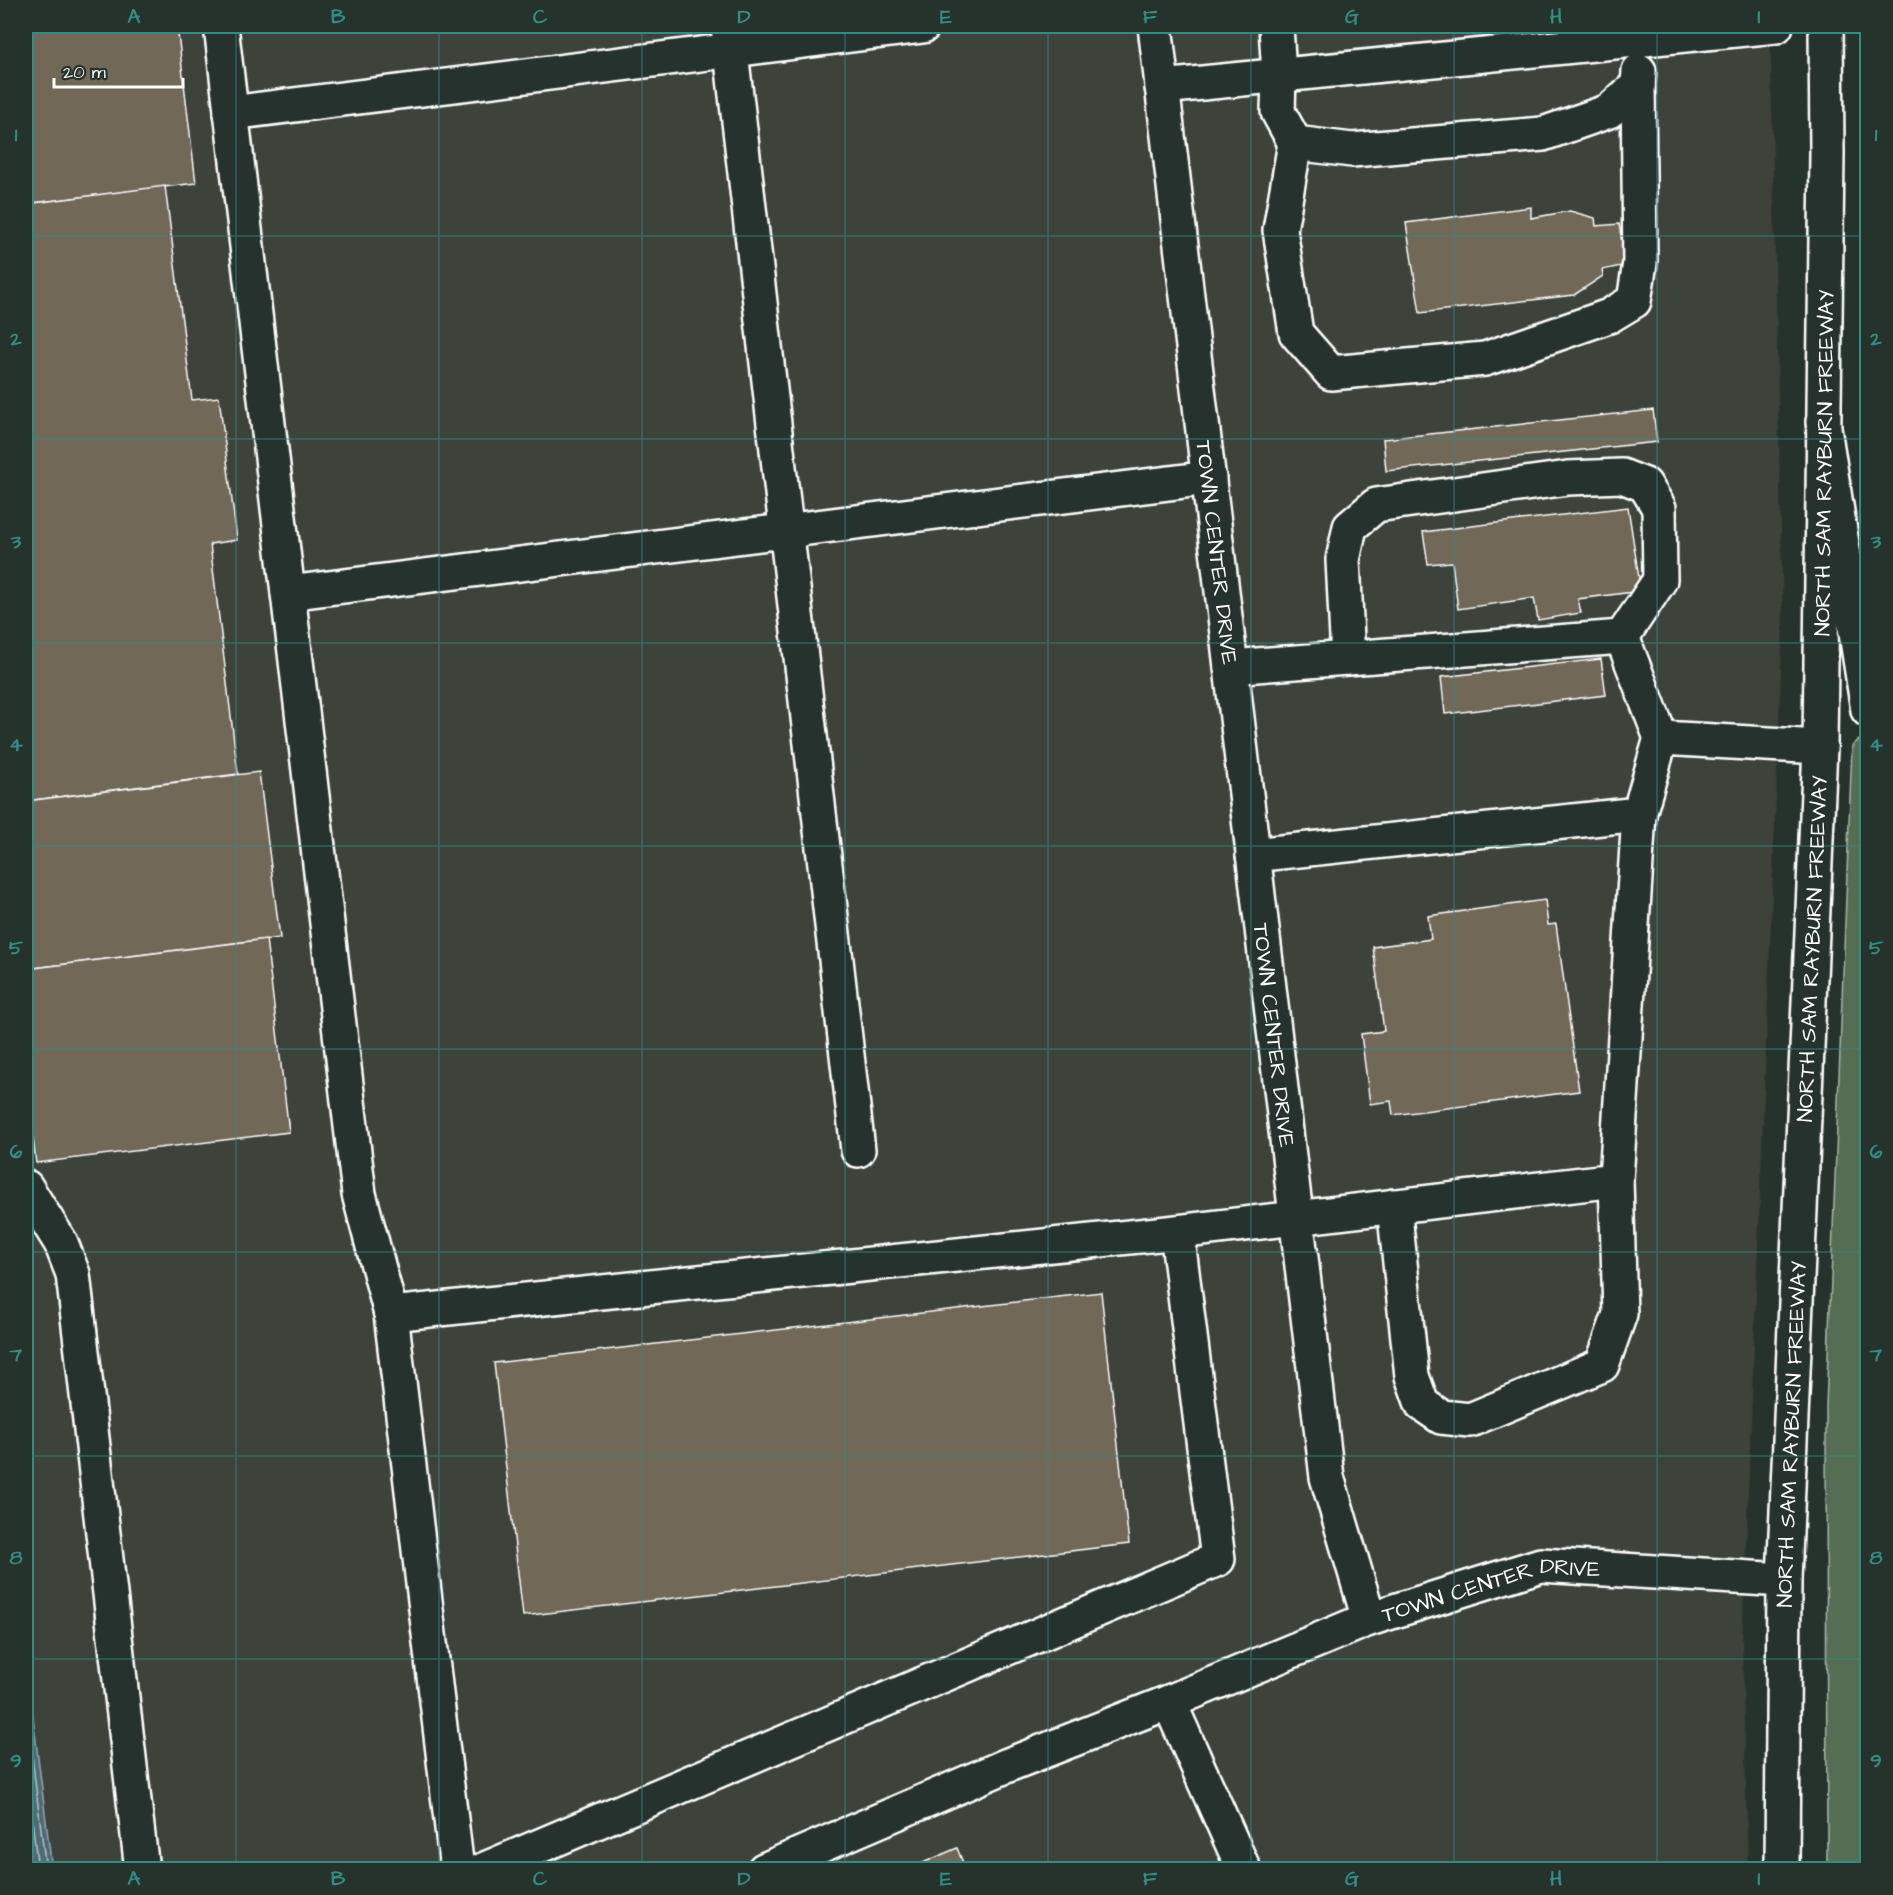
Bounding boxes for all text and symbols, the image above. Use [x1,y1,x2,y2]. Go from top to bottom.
text: A [128,3,141,31]
text: B [331,3,346,31]
text: C [533,3,548,31]
text: D [738,3,751,31]
text: E [940,3,952,31]
text: F [1143,3,1158,31]
text: G [1345,3,1359,31]
text: H [1550,3,1562,31]
text: I [1757,3,1761,31]
scale bar [54,51,183,89]
text: 20 m [63,60,106,85]
text: 1 [15,121,18,149]
text: 1 [1875,121,1878,149]
street label: NORTH SAM RAYBURN FREEWAY [1807,289,1842,636]
text: 2 [9,325,22,353]
text: 2 [1869,325,1882,353]
street label: TOWN CENTER DRIVE [1187,439,1245,666]
text: 3 [10,528,22,556]
text: 3 [1870,528,1882,556]
text: 4 [9,731,23,759]
text: 4 [1869,731,1883,759]
street label: NORTH SAM RAYBURN FREEWAY [1790,775,1836,1123]
street label: TOWN CENTER DRIVE [1244,921,1302,1149]
text: 5 [9,934,24,962]
text: 5 [1869,934,1884,962]
text: 6 [10,1138,23,1166]
text: 6 [1870,1138,1883,1166]
street label: NORTH SAM RAYBURN FREEWAY [1770,1260,1815,1607]
text: 7 [9,1341,23,1369]
text: 7 [1869,1341,1883,1369]
text: 8 [10,1544,23,1572]
text: 8 [1870,1544,1883,1572]
street label: TOWN CENTER DRIVE [1378,1551,1601,1631]
text: 9 [10,1747,22,1775]
text: 9 [1870,1747,1882,1775]
text: A [128,1865,141,1893]
text: B [331,1865,346,1893]
text: C [533,1865,548,1893]
text: D [738,1865,751,1893]
text: E [940,1865,952,1893]
text: F [1143,1865,1158,1893]
text: G [1345,1865,1359,1893]
text: H [1550,1865,1562,1893]
text: I [1757,1865,1761,1893]

